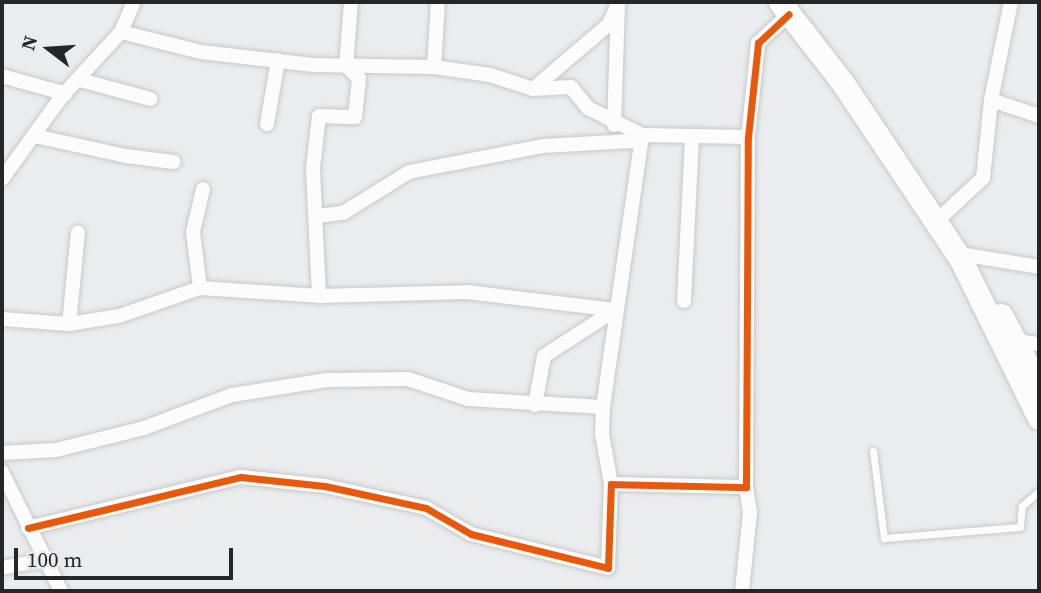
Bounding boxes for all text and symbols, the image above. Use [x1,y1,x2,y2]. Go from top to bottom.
north arrow [14,14,84,84]
text: N [14,32,43,53]
scale bar [18,534,236,578]
text: 100 m [27,545,82,574]

